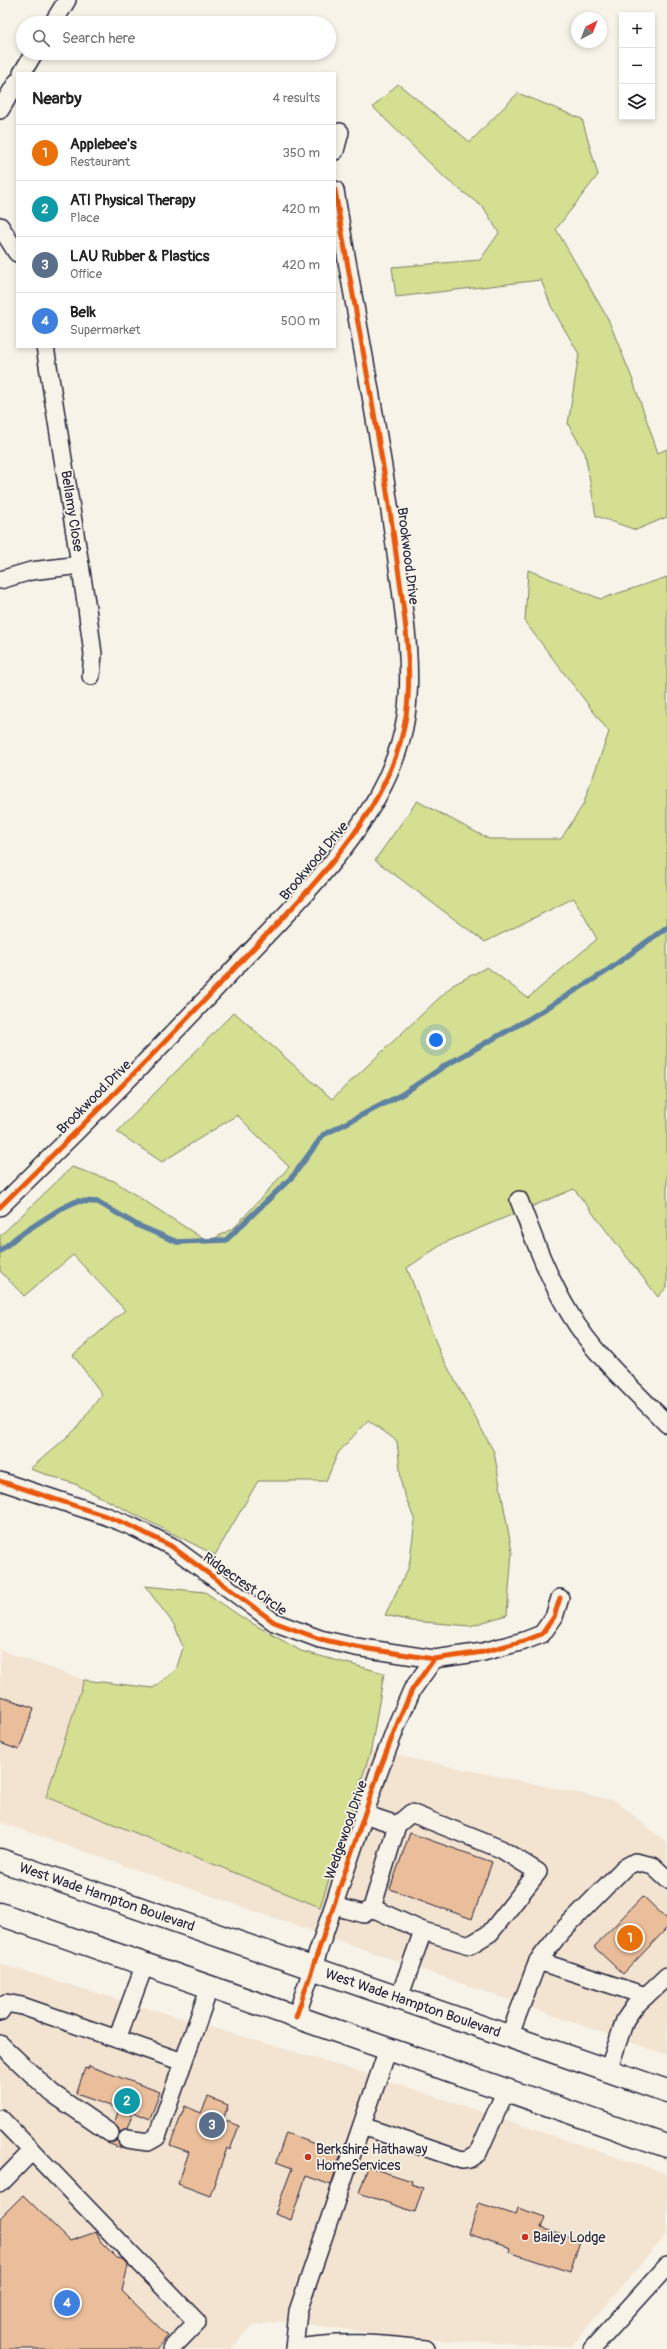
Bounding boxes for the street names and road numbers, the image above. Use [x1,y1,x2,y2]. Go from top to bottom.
street label: Bellamy Close [57,469,87,553]
street label: Brookwood Drive [394,506,422,606]
street label: Brookwood Drive [276,818,352,904]
street label: Brookwood Drive [53,1056,135,1138]
street label: Ridgecrest Circle [200,1549,290,1619]
street label: Wedgewood Drive [321,1778,371,1882]
street label: West Wade Hampton Boulevard [17,1859,197,1935]
street label: West Wade Hampton Boulevard [323,1965,503,2041]

